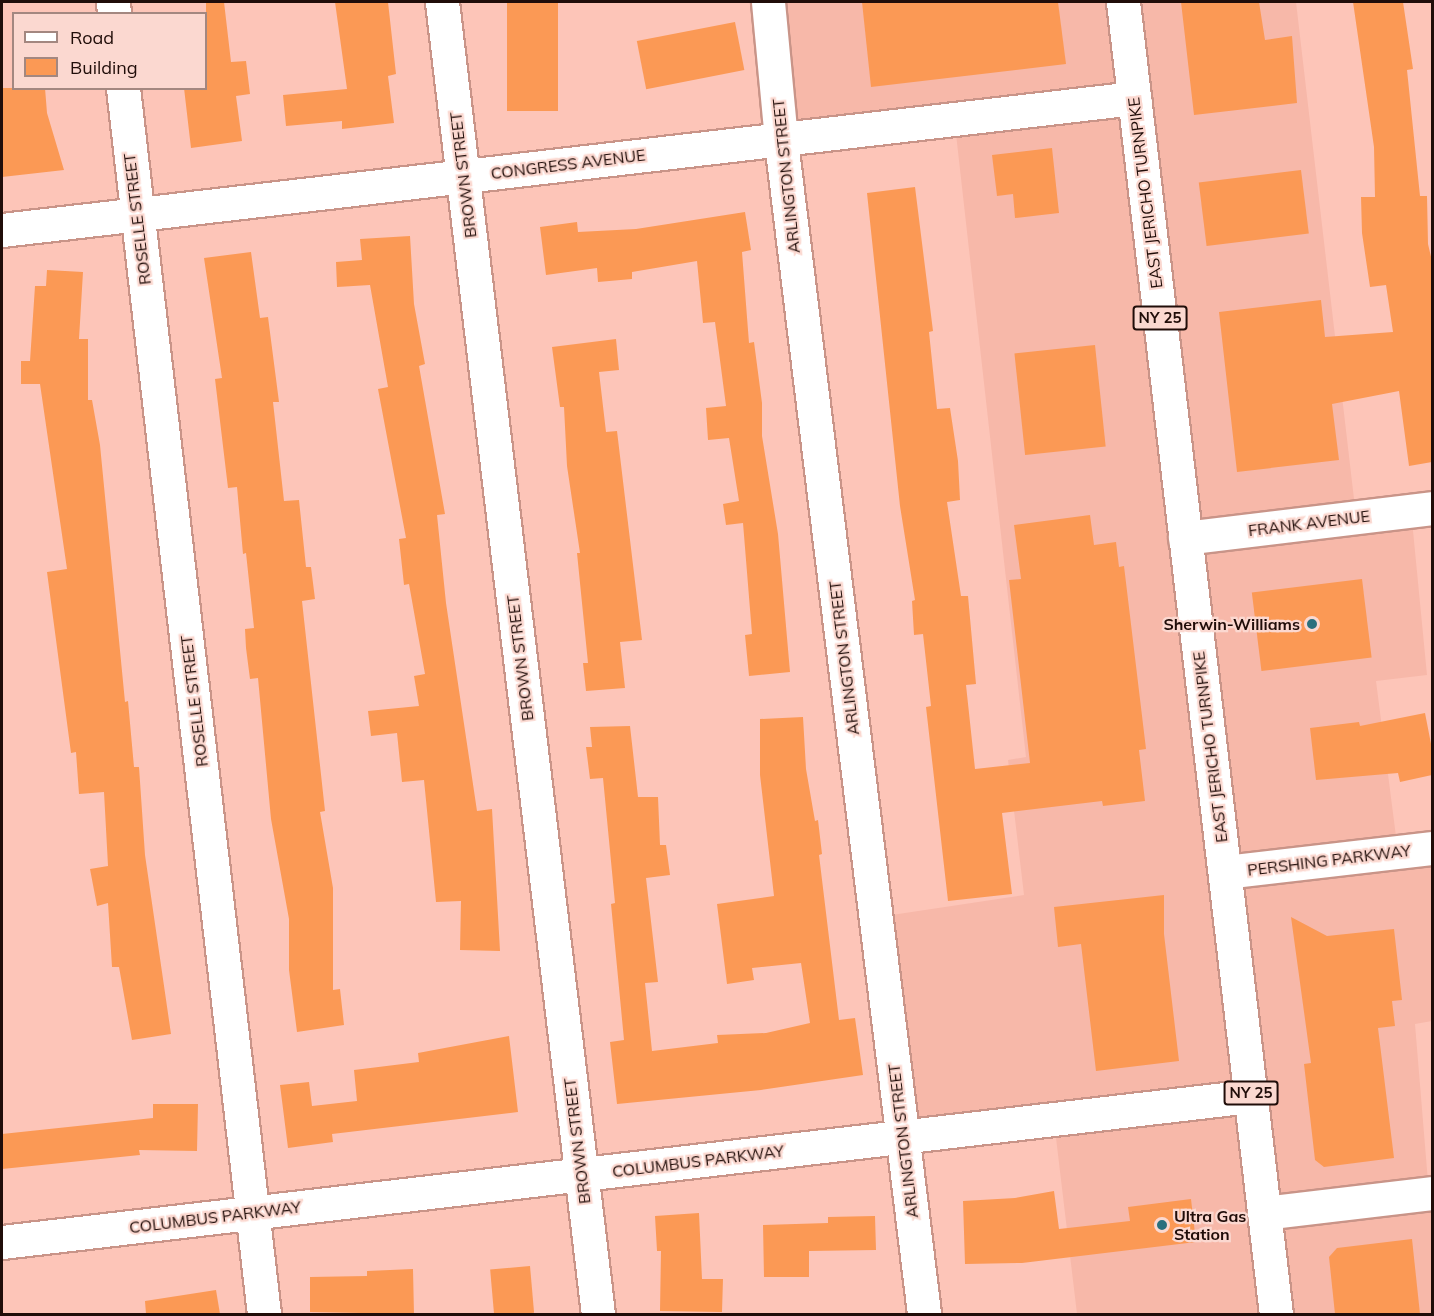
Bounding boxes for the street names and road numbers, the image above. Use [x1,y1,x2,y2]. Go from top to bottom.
street label: EAST JERICHO TURNPIKE [1124,96,1166,290]
street label: ARLINGTON STREET [768,98,804,254]
street label: BROWN STREET [446,111,480,239]
street label: CONGRESS AVENUE [490,145,646,183]
street label: ROSELLE STREET [119,152,155,286]
road number: NY 25 [1132,306,1188,330]
street label: FRANK AVENUE [1247,506,1371,540]
street label: ARLINGTON STREET [825,580,863,736]
street label: BROWN STREET [503,594,537,722]
street label: ROSELLE STREET [176,634,212,768]
street label: EAST JERICHO TURNPIKE [1189,650,1231,844]
street label: PERSHING PARKWAY [1246,840,1412,880]
street label: ARLINGTON STREET [884,1063,922,1219]
street label: BROWN STREET [560,1077,594,1205]
road number: NY 25 [1222,1081,1280,1105]
street label: COLUMBUS PARKWAY [611,1141,785,1181]
street label: COLUMBUS PARKWAY [128,1197,302,1237]

